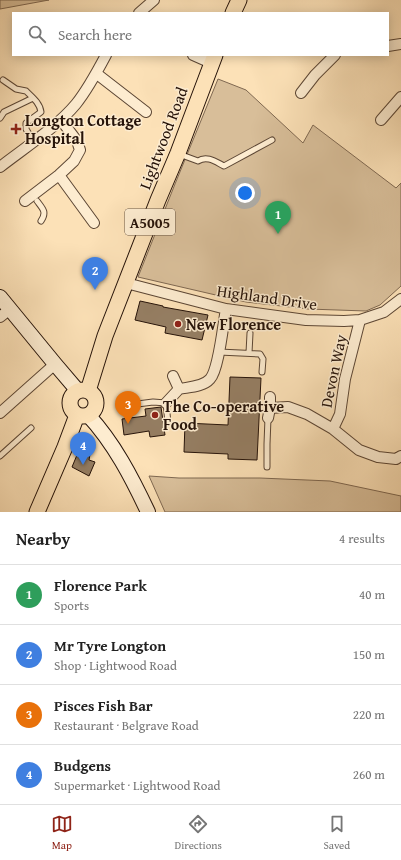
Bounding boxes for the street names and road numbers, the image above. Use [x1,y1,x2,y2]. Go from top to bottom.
street label: Lightwood Road [132,83,194,193]
road number: A5005 [125,209,175,235]
street label: Highland Drive [215,278,319,316]
street label: Devon Way [314,332,352,410]

